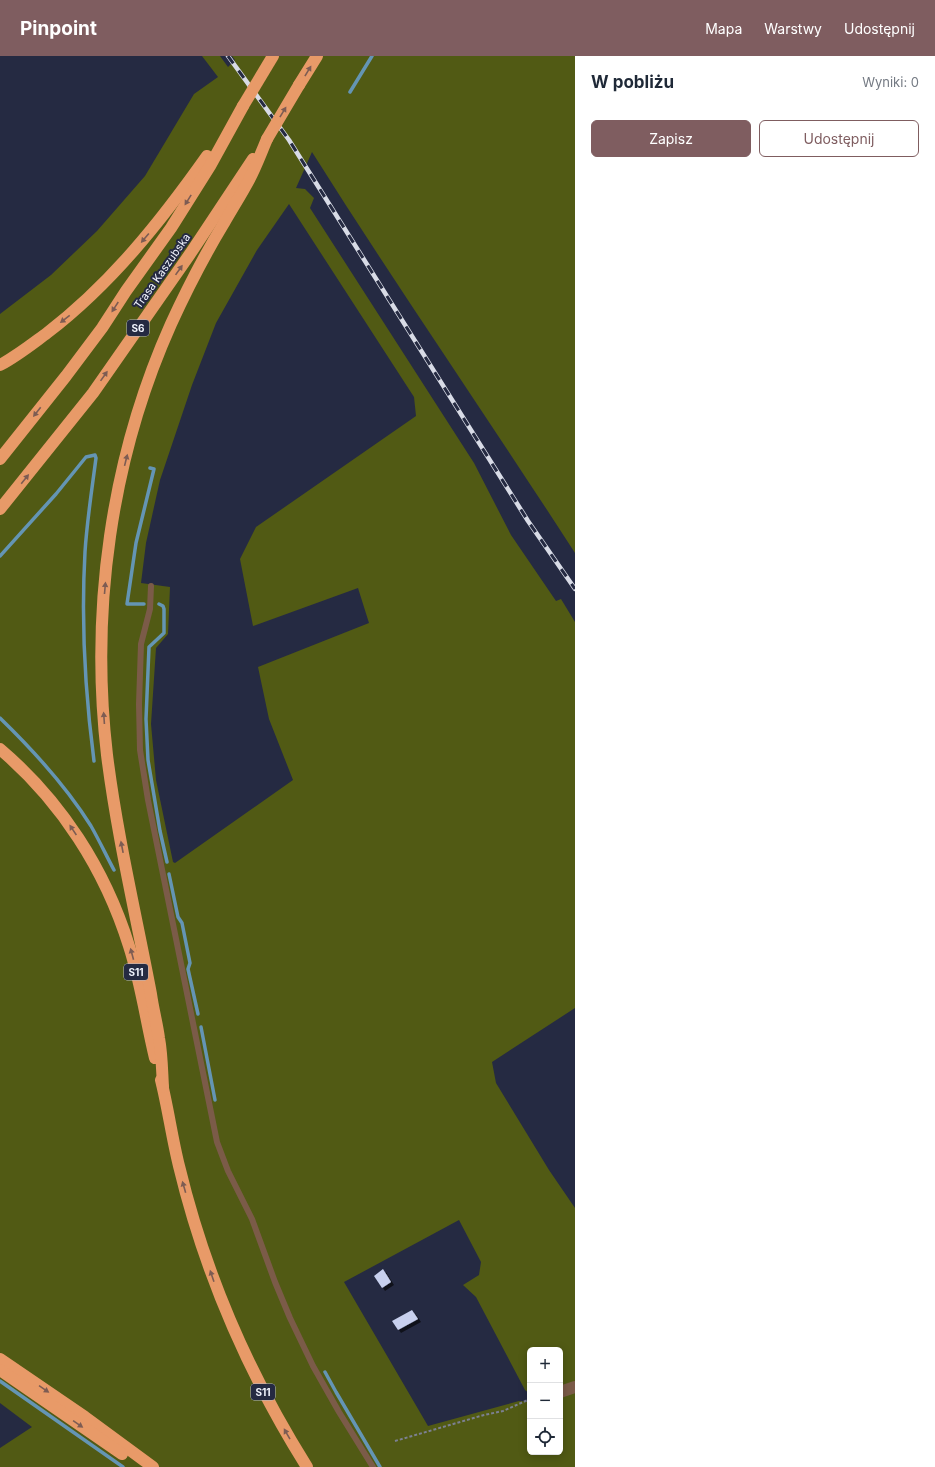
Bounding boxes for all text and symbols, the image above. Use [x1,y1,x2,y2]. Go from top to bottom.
text: Pinpoint [20,17,97,40]
text: Mapa [705,20,742,37]
text: Warstwy [764,20,822,37]
text: Udostępnij [844,20,915,37]
one-way arrow [304,66,312,76]
text: W pobliżu [591,72,674,92]
text: Wyniki: 0 [862,74,919,90]
one-way arrow [279,107,287,117]
button: Zapisz [591,120,751,157]
button: Udostępnij [759,120,919,157]
one-way arrow [185,194,192,206]
street label: Trasa Kaszubska [131,231,193,311]
one-way arrow [140,233,149,244]
one-way arrow [175,265,183,275]
one-way arrow [111,302,119,313]
one-way arrow [59,315,70,323]
road number: S6 [127,320,149,336]
one-way arrow [100,371,108,382]
one-way arrow [33,406,42,417]
one-way arrow [123,454,129,466]
one-way arrow [20,474,29,485]
one-way arrow [101,582,108,594]
one-way arrow [101,712,108,724]
one-way arrow [69,825,77,835]
one-way arrow [119,841,125,853]
one-way arrow [128,948,134,960]
road number: S11 [124,964,148,980]
one-way arrow [181,1180,187,1193]
one-way arrow [209,1270,215,1282]
map controls [527,1347,563,1455]
button: + [527,1347,563,1383]
button: − [527,1383,563,1419]
road number: S11 [251,1384,275,1400]
one-way arrow [38,1385,49,1393]
button: locate [527,1419,563,1455]
one-way arrow [73,1420,83,1428]
one-way arrow [283,1428,290,1440]

